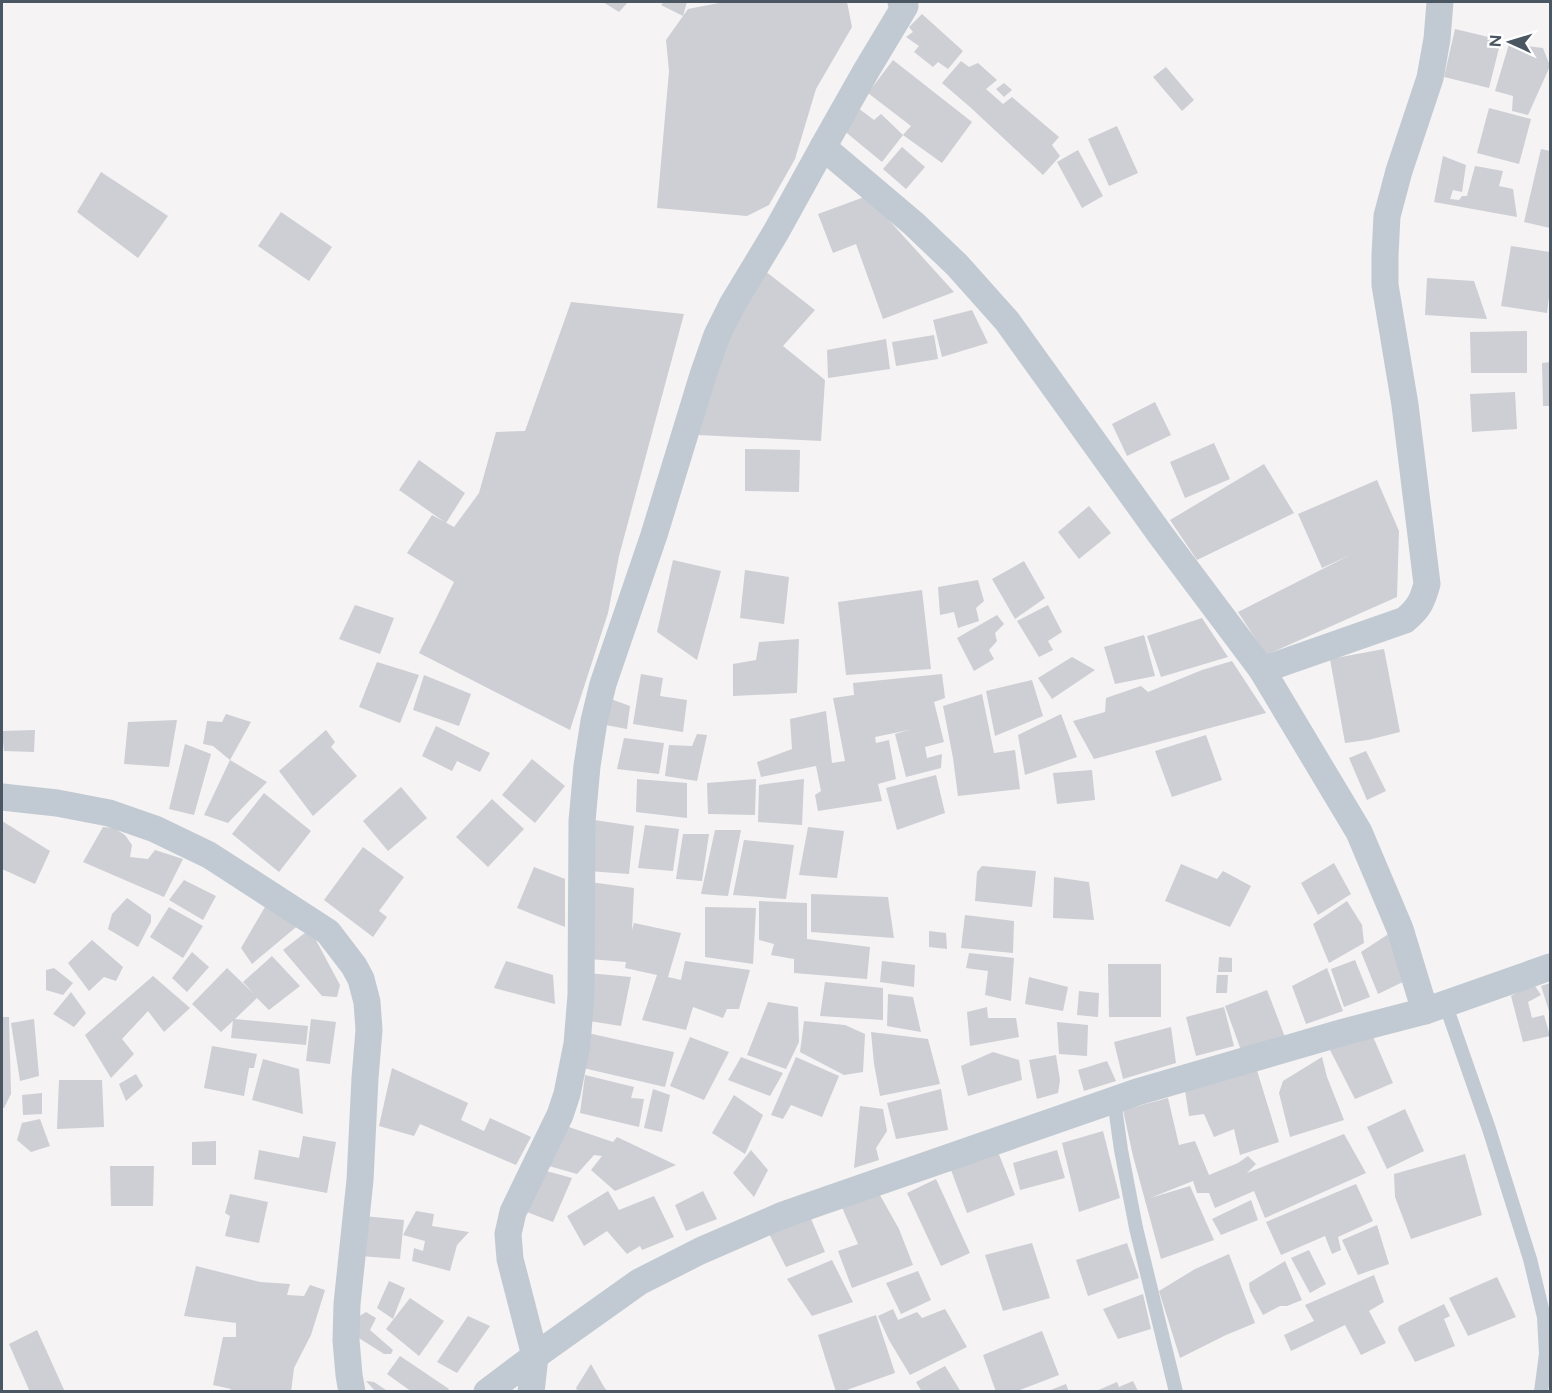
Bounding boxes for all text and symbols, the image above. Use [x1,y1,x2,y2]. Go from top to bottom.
north arrow [1480,12,1540,72]
text: N [1486,34,1505,48]

